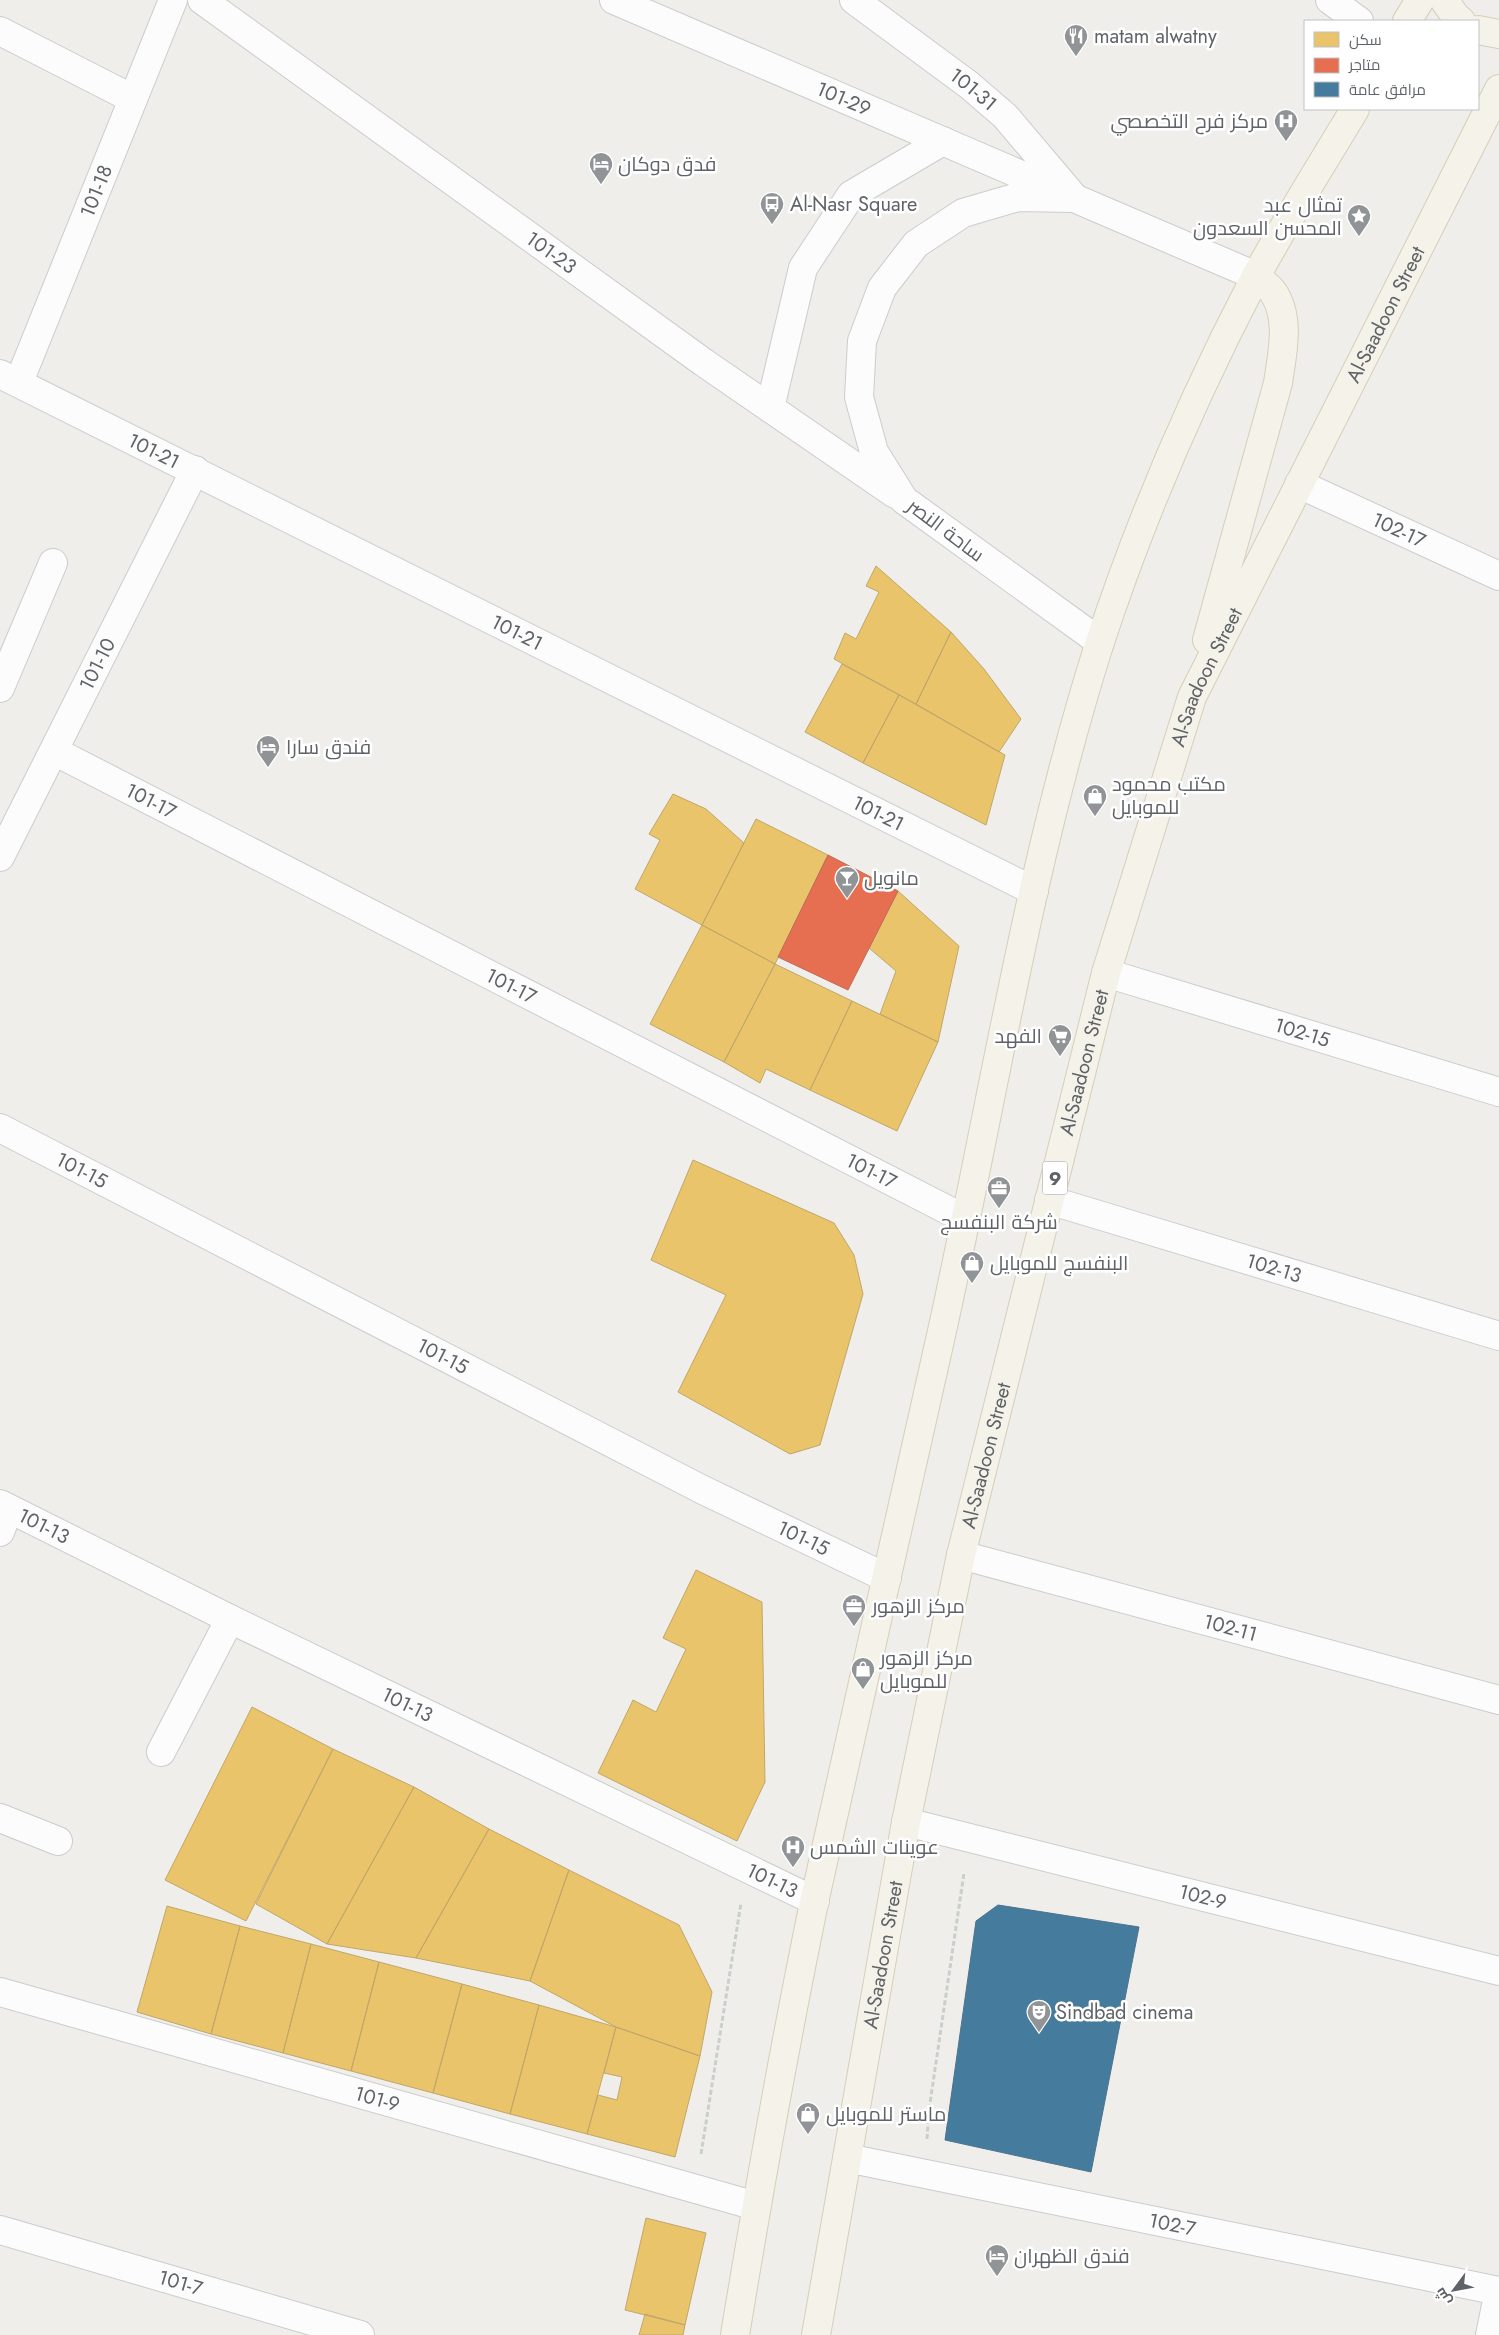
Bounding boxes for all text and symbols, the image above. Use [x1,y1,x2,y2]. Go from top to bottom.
legend [1304,20,1479,110]
place label: matam alwatny [1094,22,1217,51]
restaurant icon: matam alwatny [1063,23,1089,57]
text: سكن [1349,29,1382,51]
text: متاجر [1348,54,1380,76]
street label: 101-31 [943,61,1003,118]
street label: 101-29 [812,75,875,124]
text: مرافق عامة [1349,79,1426,101]
place label: مركز فرح التخصصي [1111,107,1268,136]
hospital icon: مركز فرح التخصصي [1273,108,1299,142]
place label: فدق دوكان [618,150,716,179]
hotel icon: فدق دوكان [588,151,614,185]
street label: 101-18 [73,161,120,222]
place label: Al-Nasr Square [790,190,917,219]
bus stop icon: Al-Nasr Square [759,191,785,225]
place label: تمثال عبد المحسن السعدون [1193,191,1343,243]
place icon: تمثال عبد المحسن السعدون [1346,203,1372,237]
street label: 101-23 [520,225,583,281]
street label: Al-Saadoon Street [1339,241,1432,388]
street label: 101-21 [123,426,185,477]
street label: ساحة النصر [900,491,990,569]
street label: 102-17 [1367,506,1431,556]
street label: Al-Saadoon Street [1163,603,1250,750]
street label: 101-21 [486,608,548,658]
street label: 101-10 [72,633,123,696]
place label: فندق سارا [286,733,371,762]
hotel icon: فندق سارا [255,734,281,768]
place label: مكتب محمود للموبايل [1112,770,1226,822]
street label: 101-17 [120,776,182,827]
shop icon: مكتب محمود للموبايل [1082,783,1108,817]
street label: 101-21 [847,788,909,839]
place label: مانويل [864,864,919,893]
bar icon: مانويل [834,865,860,899]
street label: 101-17 [480,961,542,1012]
street label: Al-Saadoon Street [1052,986,1116,1139]
street label: 102-15 [1271,1011,1333,1055]
place label: الفهد [994,1022,1042,1051]
supermarket icon: الفهد [1047,1023,1073,1057]
street label: 101-15 [51,1145,112,1196]
street label: 101-17 [841,1146,902,1197]
road number: 9 [1042,1162,1068,1194]
office icon: شركة البنفسج [986,1175,1012,1209]
place label: شركة البنفسج [940,1208,1058,1237]
street label: 102-13 [1243,1246,1305,1291]
place label: البنفسج للموبايل [990,1249,1128,1278]
shop icon: البنفسج للموبايل [959,1250,985,1284]
street label: 101-15 [412,1331,473,1382]
street label: Al-Saadoon Street [954,1379,1018,1532]
street label: 101-13 [13,1501,74,1551]
street label: 101-15 [772,1514,834,1563]
place label: مركز الزهور [871,1592,965,1621]
office icon: مركز الزهور [841,1593,867,1627]
street label: 102-11 [1200,1607,1260,1649]
place label: مركز الزهور للموبايل [879,1644,973,1696]
shop icon: مركز الزهور للموبايل [850,1656,876,1690]
street label: 101-13 [376,1680,438,1730]
place label: عوينات الشمس [810,1833,939,1862]
hospital icon: عوينات الشمس [780,1834,806,1868]
street label: 101-13 [741,1856,803,1906]
street label: 102-9 [1176,1877,1230,1917]
street label: Al-Saadoon Street [856,1878,910,2031]
place label: Sindbad cinema [1056,1998,1193,2027]
theatre icon: Sindbad cinema [1026,1999,1052,2033]
street label: 101-9 [351,2079,403,2119]
place label: ماستر للموبايل [826,2100,946,2129]
shop icon: ماستر للموبايل [795,2101,821,2135]
street label: 102-7 [1146,2206,1199,2244]
place label: فندق الظهران [1014,2242,1130,2271]
hotel icon: فندق الظهران [984,2243,1010,2277]
street label: 101-7 [155,2263,206,2303]
north arrow [1429,2265,1479,2315]
text: ش [1430,2284,1456,2310]

